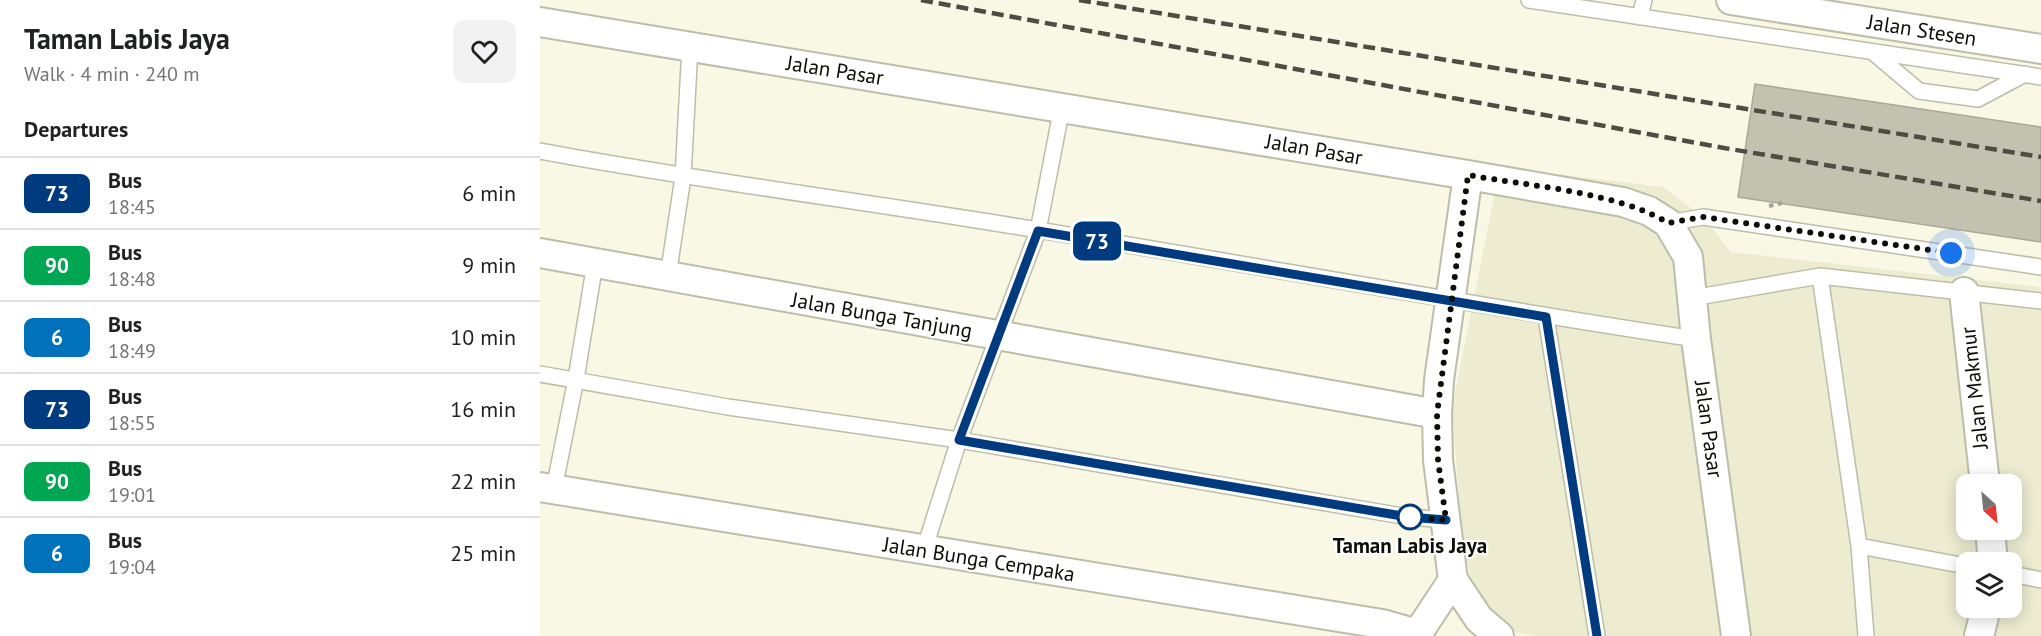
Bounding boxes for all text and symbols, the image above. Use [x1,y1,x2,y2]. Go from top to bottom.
street label: Jalan Stesen [1865,8,1978,52]
text: Taman Labis Jaya [24,20,230,57]
button: heart [453,20,516,83]
street label: Jalan Pasar [784,49,886,91]
text: Walk · 4 min · 240 m [24,61,200,87]
text: Departures [24,115,128,143]
street label: Jalan Pasar [1262,127,1365,171]
text: Bus [108,166,142,194]
text: 6 min [462,179,516,207]
text: 73 [45,180,69,207]
text: 18:45 [108,194,156,220]
line badge: 73 [1070,222,1124,260]
text: 73 [1085,228,1109,255]
text: Bus [108,238,142,266]
your location [1936,238,1966,268]
text: 9 min [462,251,516,279]
text: 90 [45,252,69,279]
text: 18:48 [108,266,156,292]
street label: Jalan Bunga Tanjung [789,286,974,344]
text: Bus [108,310,142,338]
text: 10 min [450,323,516,351]
text: 6 [51,324,63,351]
street label: Jalan Makmur [1954,326,1994,451]
text: 18:49 [108,338,156,364]
street label: Jalan Pasar [1689,378,1729,479]
text: Bus [108,382,142,410]
text: 16 min [450,395,516,423]
text: 73 [45,396,69,423]
text: 18:55 [108,410,156,436]
text: Bus [108,454,142,482]
text: 22 min [450,467,516,495]
text: 90 [45,468,69,495]
north arrow [1956,474,2022,540]
map controls [1956,474,2022,618]
text: 19:01 [108,482,156,508]
marker: Taman Labis Jaya [1397,504,1423,530]
text: Bus [108,526,142,554]
street label: Jalan Bunga Cempaka [880,530,1077,587]
place label: Taman Labis Jaya [1333,532,1487,559]
text: 25 min [450,539,516,567]
text: 6 [51,540,63,567]
button: layers [1956,552,2022,618]
text: 19:04 [108,554,156,580]

